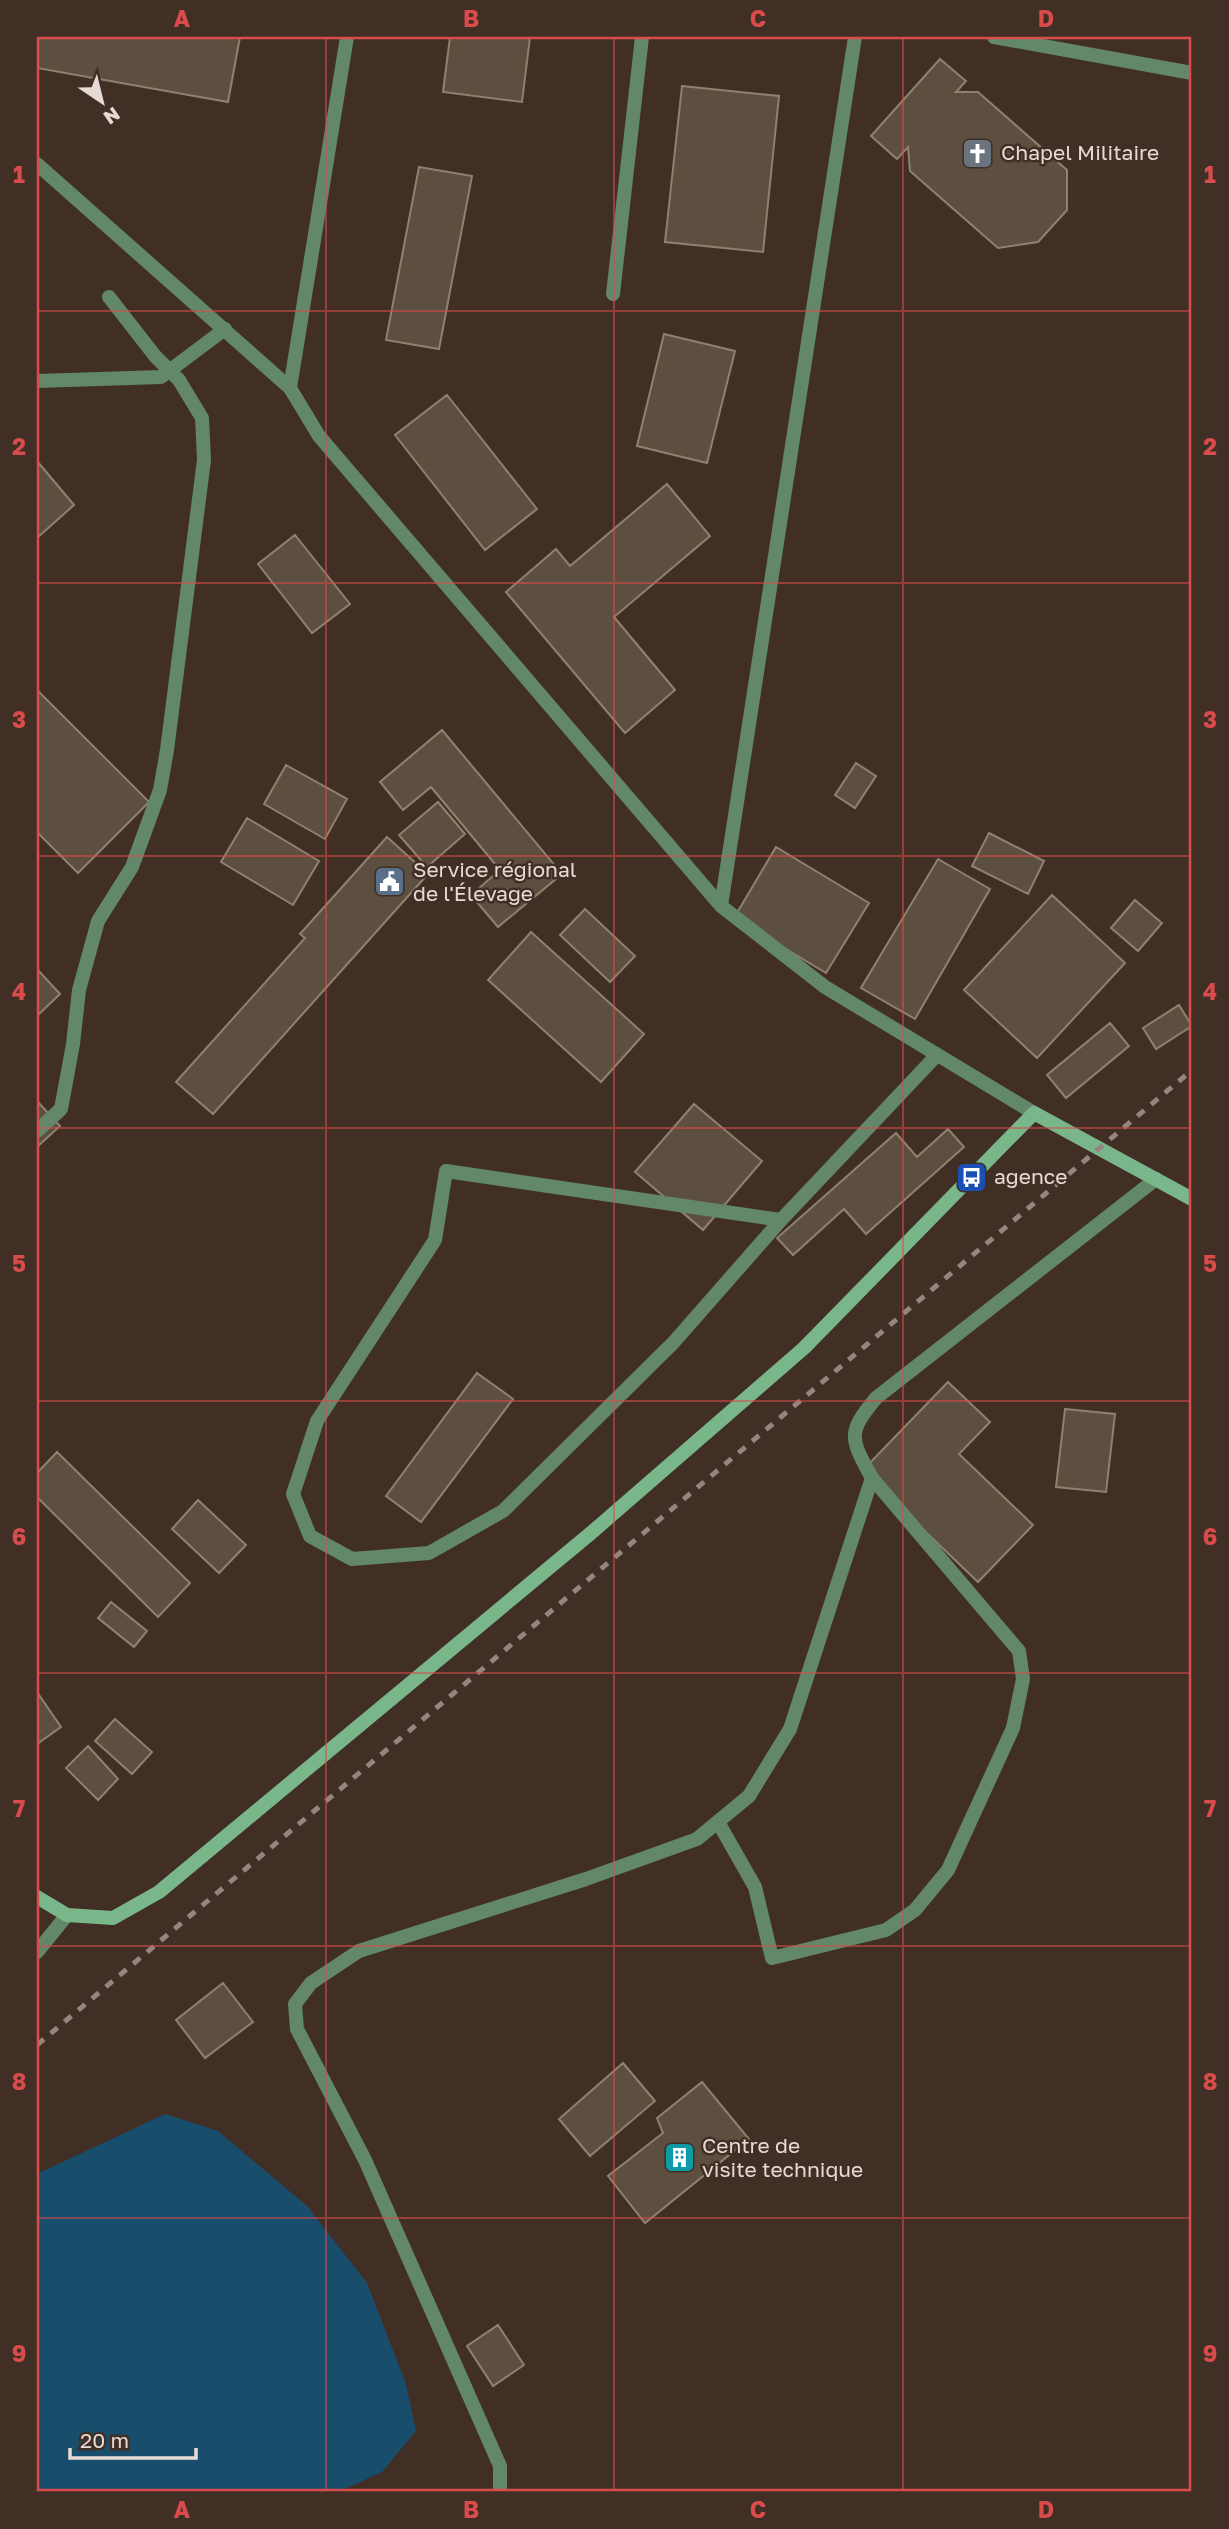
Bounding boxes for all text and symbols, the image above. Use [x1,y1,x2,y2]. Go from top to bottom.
text: A [174,4,191,32]
text: B [463,4,479,32]
text: C [750,4,766,32]
text: D [1038,4,1054,32]
north arrow [66,66,136,136]
text: N [100,103,125,130]
church icon: Chapel Militaire [961,136,995,170]
place label: Chapel Militaire [1001,139,1159,165]
text: 1 [13,160,25,188]
text: 1 [1204,160,1216,188]
text: 2 [12,432,26,460]
text: 2 [1203,432,1217,460]
text: 3 [12,705,26,733]
text: 3 [1203,705,1217,733]
place label: Service régional de l'Élevage [413,856,577,906]
public building icon: Service régional de l'Élevage [373,865,407,899]
text: 4 [12,977,26,1005]
text: 4 [1203,977,1217,1005]
bus stop icon: agence [954,1160,988,1194]
place label: agence [994,1163,1068,1189]
text: 5 [12,1249,26,1277]
text: 5 [1203,1249,1217,1277]
text: 6 [12,1522,26,1550]
text: 6 [1203,1522,1217,1550]
text: 7 [13,1794,25,1822]
text: 7 [1204,1794,1216,1822]
text: 8 [12,2067,26,2095]
text: 8 [1203,2067,1217,2095]
place label: Centre de visite technique [702,2132,863,2182]
building icon: Centre de visite technique [662,2141,696,2175]
text: 9 [12,2339,26,2367]
text: 9 [1203,2339,1217,2367]
scale bar [70,2417,196,2461]
text: 20 m [80,2427,129,2453]
text: A [174,2495,191,2523]
text: B [463,2495,479,2523]
text: C [750,2495,766,2523]
text: D [1038,2495,1054,2523]

